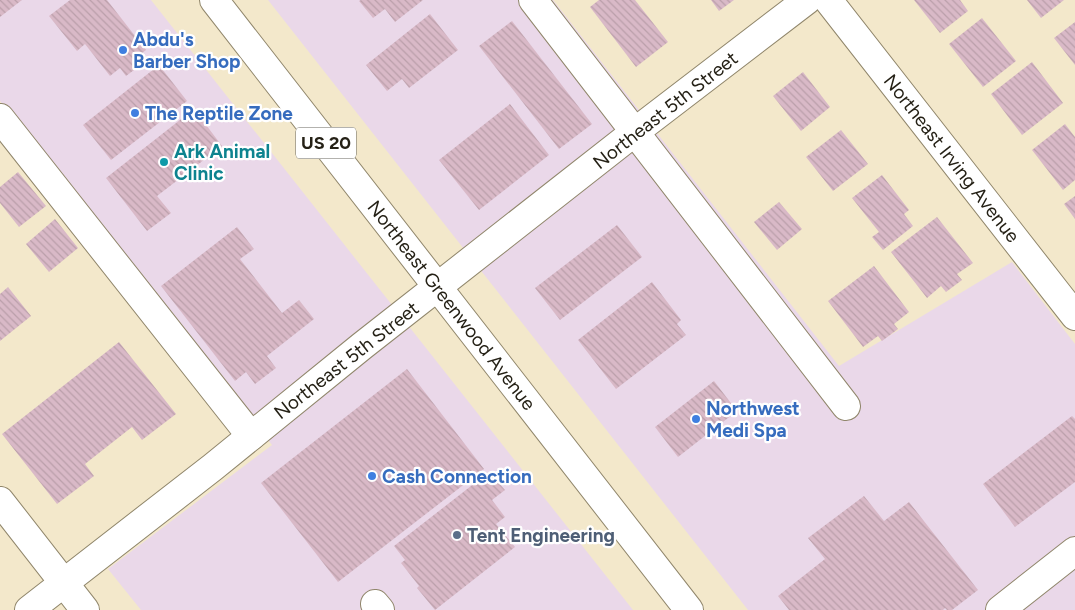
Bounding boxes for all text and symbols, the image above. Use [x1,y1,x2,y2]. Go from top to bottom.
place label: Abdu's Barber Shop [133,28,240,73]
marker: Abdu's Barber Shop [117,44,129,56]
street label: Northeast 5th Street [588,47,742,174]
street label: Northeast Irving Avenue [879,70,1024,247]
place label: The Reptile Zone [145,102,293,125]
marker: The Reptile Zone [129,107,141,119]
road number: US 20 [296,128,356,158]
place label: Ark Animal Clinic [174,140,270,185]
marker: Ark Animal Clinic [158,156,170,168]
street label: Northeast Greenwood Avenue [363,196,541,415]
street label: Northeast 5th Street [269,297,423,424]
place label: Northwest Medi Spa [706,397,800,442]
marker: Northwest Medi Spa [690,413,702,425]
place label: Cash Connection [382,465,532,488]
marker: Cash Connection [366,470,378,482]
place label: Tent Engineering [467,524,615,547]
marker: Tent Engineering [451,529,463,541]

